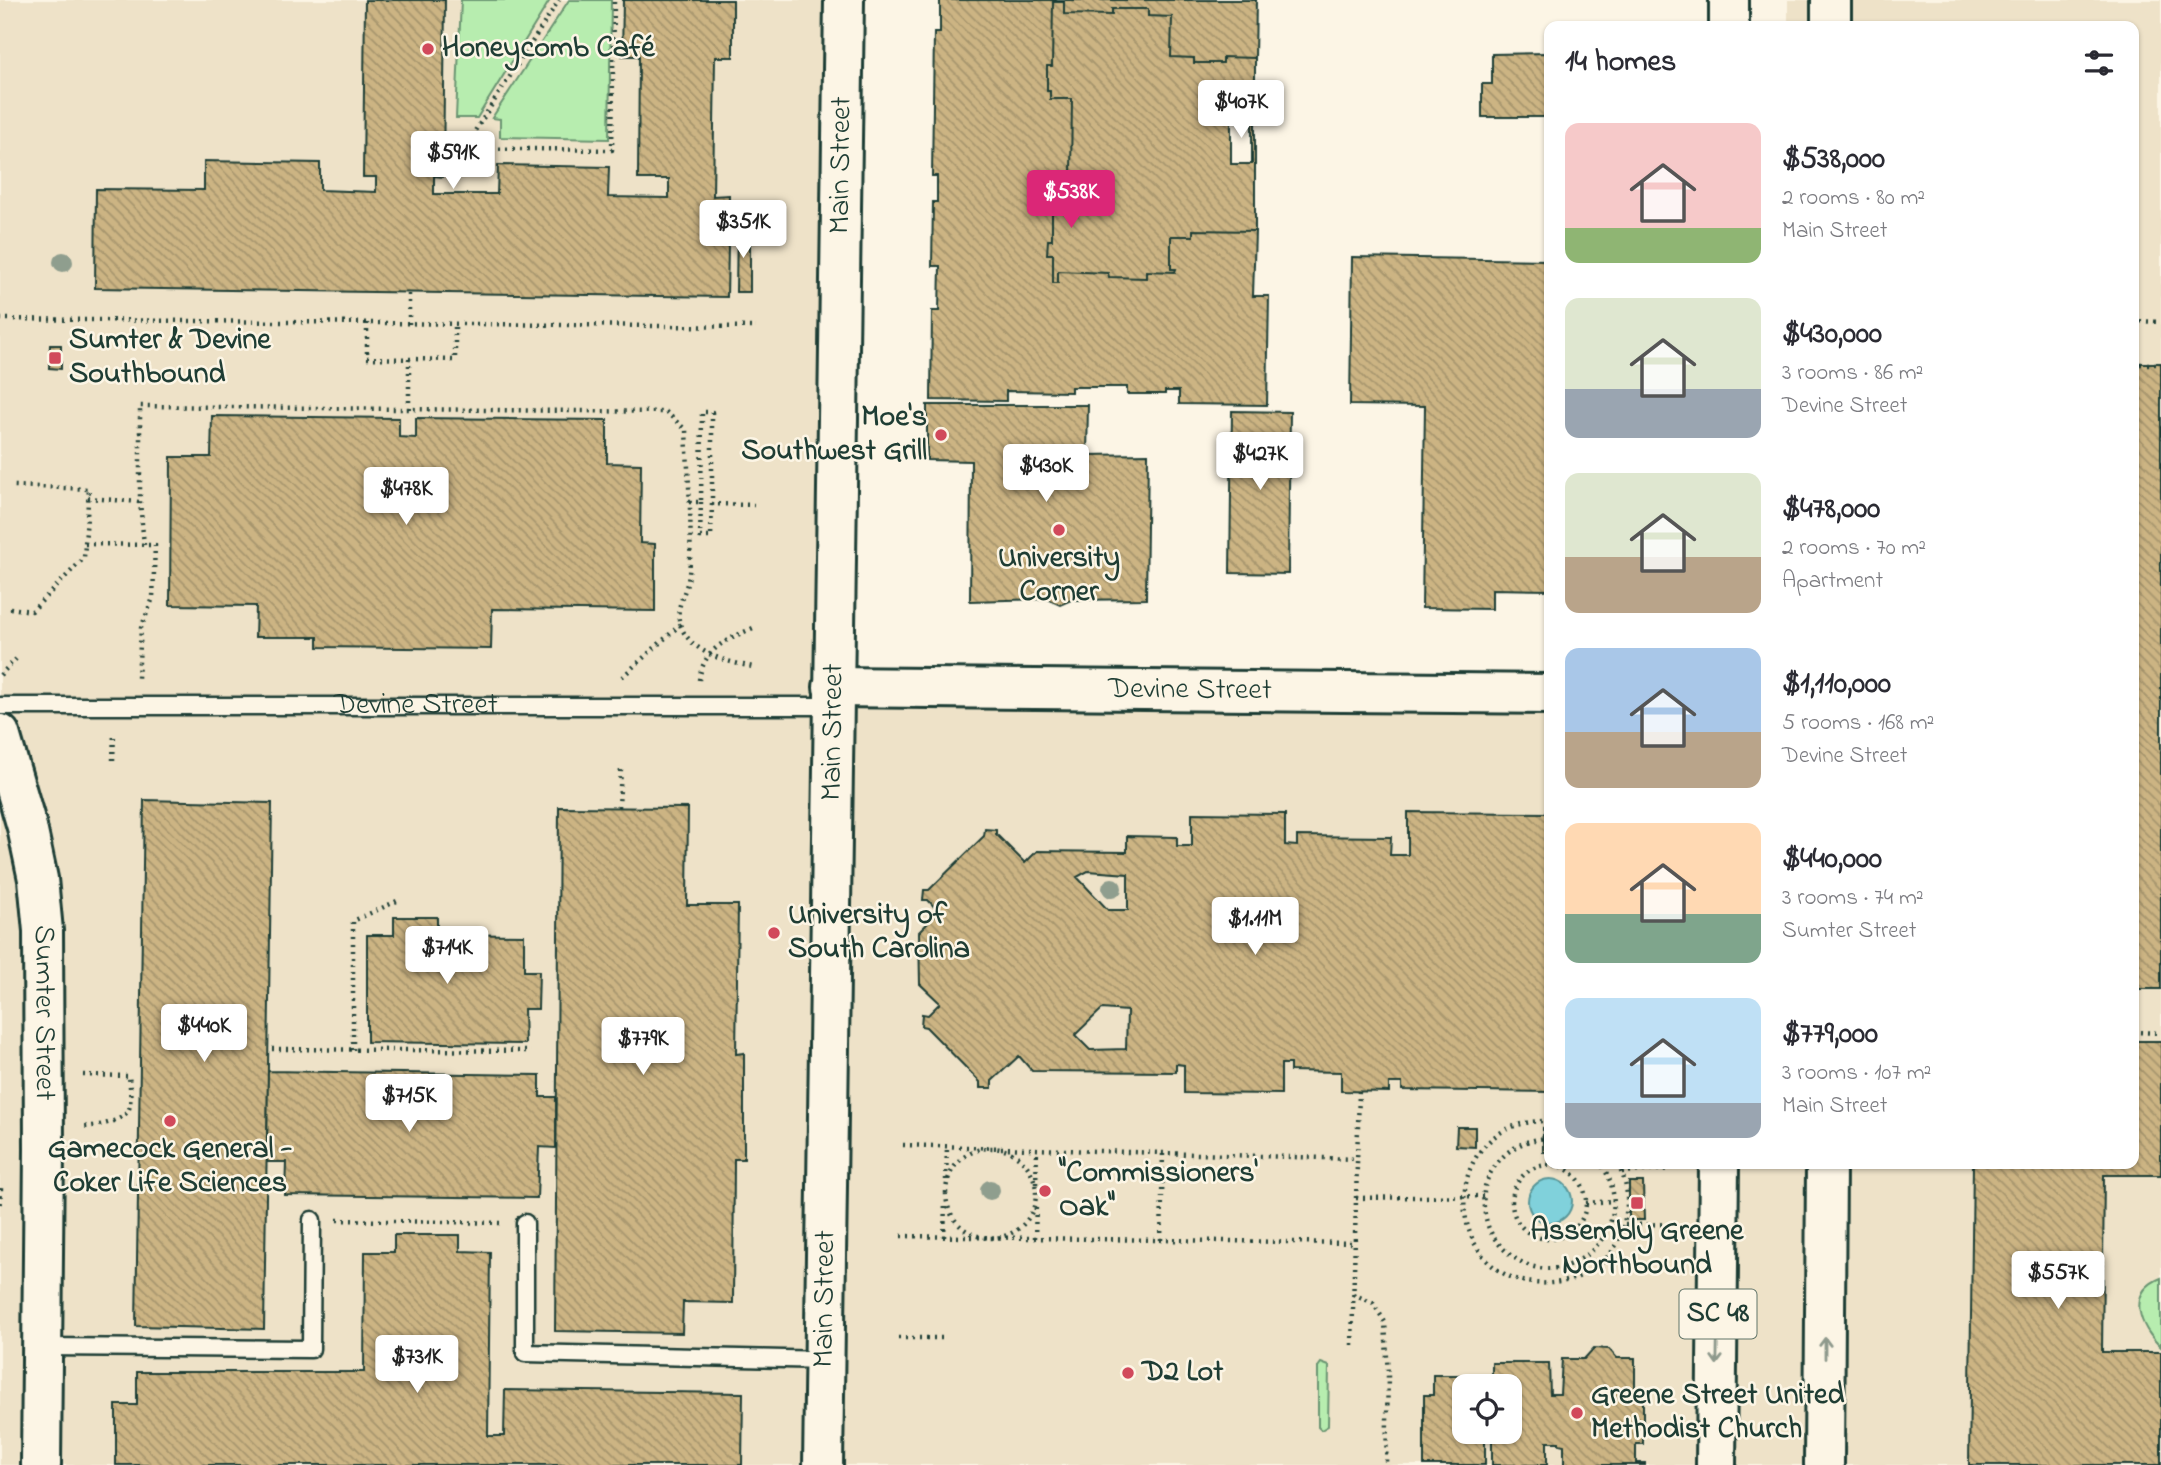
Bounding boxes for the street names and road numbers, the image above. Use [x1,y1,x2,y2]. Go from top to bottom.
street label: Main Street [819,96,865,234]
street label: Main Street [811,663,856,801]
street label: Devine Street [1107,668,1272,713]
street label: Devine Street [333,684,498,728]
street label: Sumter Street [21,925,66,1101]
street label: Main Street [802,1230,848,1368]
road number: SC 48 [1680,1290,1756,1338]

